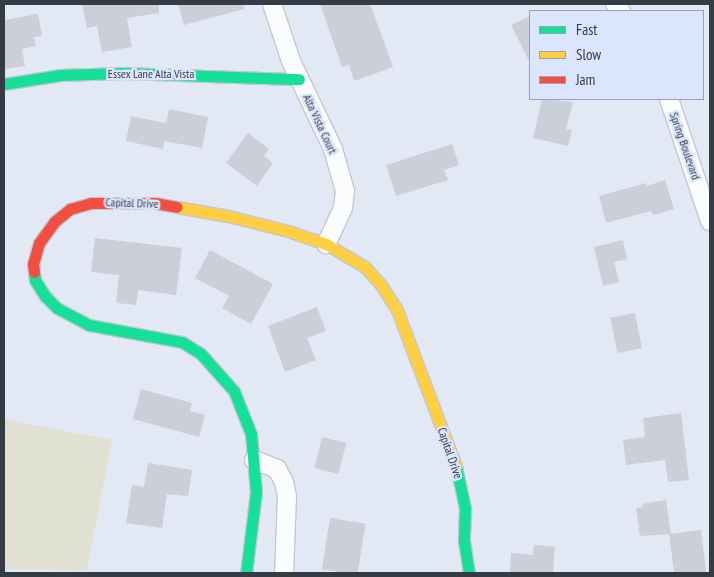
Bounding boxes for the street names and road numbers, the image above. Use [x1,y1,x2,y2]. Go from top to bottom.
street label: Essex Lane Alta Vista [107,67,195,81]
street label: Alta Vista Court [300,92,340,156]
street label: Spring Boulevard [667,110,703,182]
street label: Capital Drive [105,195,159,211]
street label: Capital Drive [435,426,465,480]

